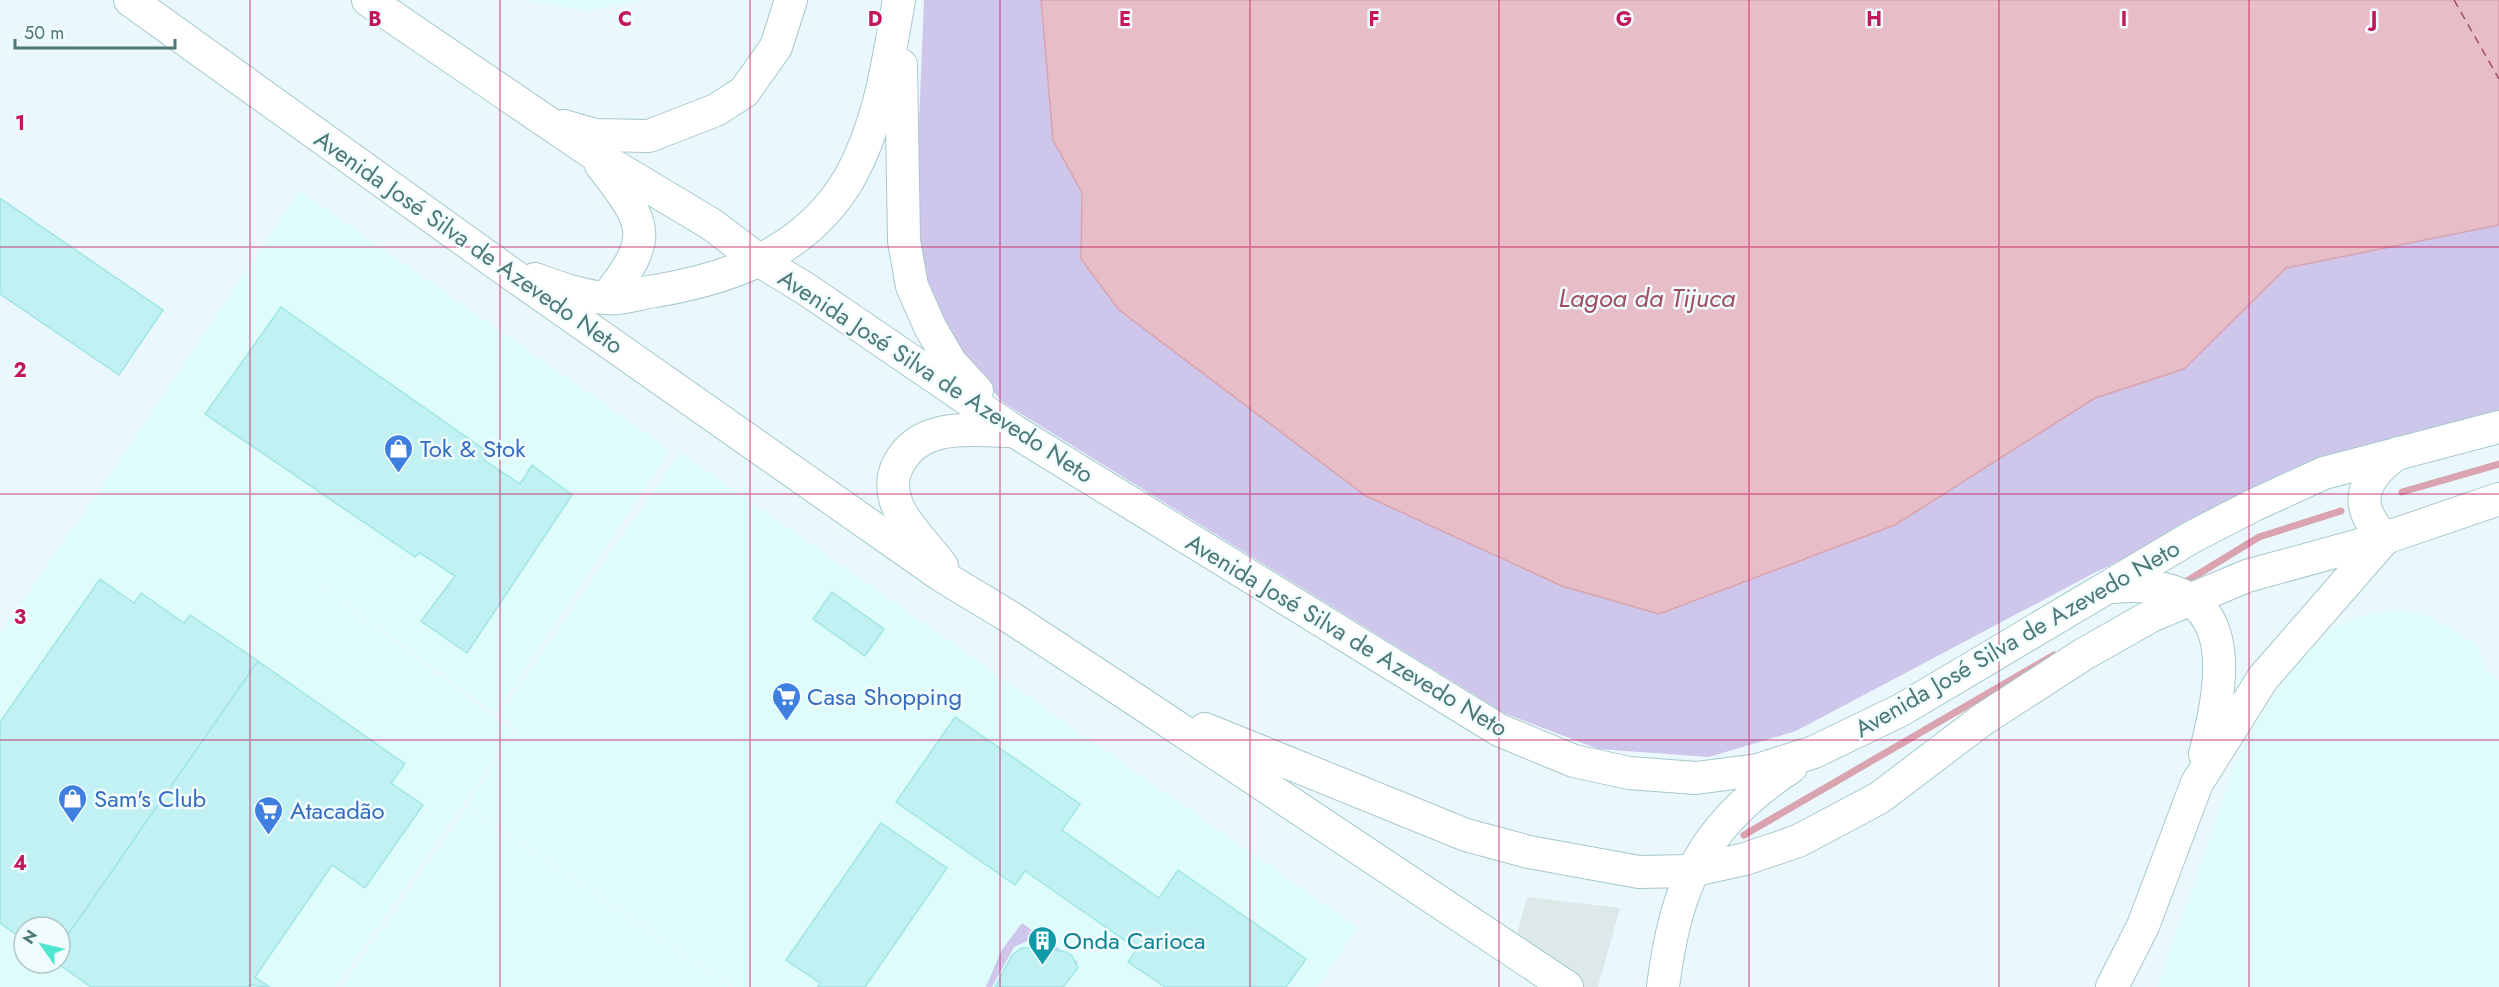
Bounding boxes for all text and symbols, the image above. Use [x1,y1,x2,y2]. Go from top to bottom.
text: B [368,5,382,34]
text: C [618,5,632,34]
text: D [868,5,882,34]
text: E [1119,5,1131,34]
text: F [1368,5,1380,34]
text: G [1616,5,1632,34]
text: H [1866,5,1882,34]
text: I [2121,5,2127,34]
text: J [2367,5,2377,34]
scale bar [15,12,176,50]
text: 50 m [24,20,64,46]
text: 1 [15,109,25,138]
street label: Avenida José Silva de Azevedo Neto [307,122,631,362]
street label: Avenida José Silva de Azevedo Neto [771,261,1101,491]
water label: Lagoa da Tijuca [1559,279,1736,317]
text: 2 [13,356,27,385]
place label: Tok & Stok [420,431,526,466]
shop icon: Tok & Stok [383,432,415,474]
street label: Avenida José Silva de Azevedo Neto [1179,525,1515,745]
street label: Avenida José Silva de Azevedo Neto [1848,530,2186,746]
text: 3 [14,603,26,632]
place label: Casa Shopping [807,679,962,714]
supermarket icon: Casa Shopping [770,680,802,722]
place label: Sam's Club [94,781,206,816]
shop icon: Sam's Club [57,782,89,824]
place label: Atacadão [290,793,385,828]
supermarket icon: Atacadão [253,794,285,836]
text: 4 [13,849,27,878]
north arrow [12,915,72,975]
place label: Onda Carioca [1063,923,1206,958]
building icon: Onda Carioca [1026,924,1058,966]
text: N [17,925,43,949]

